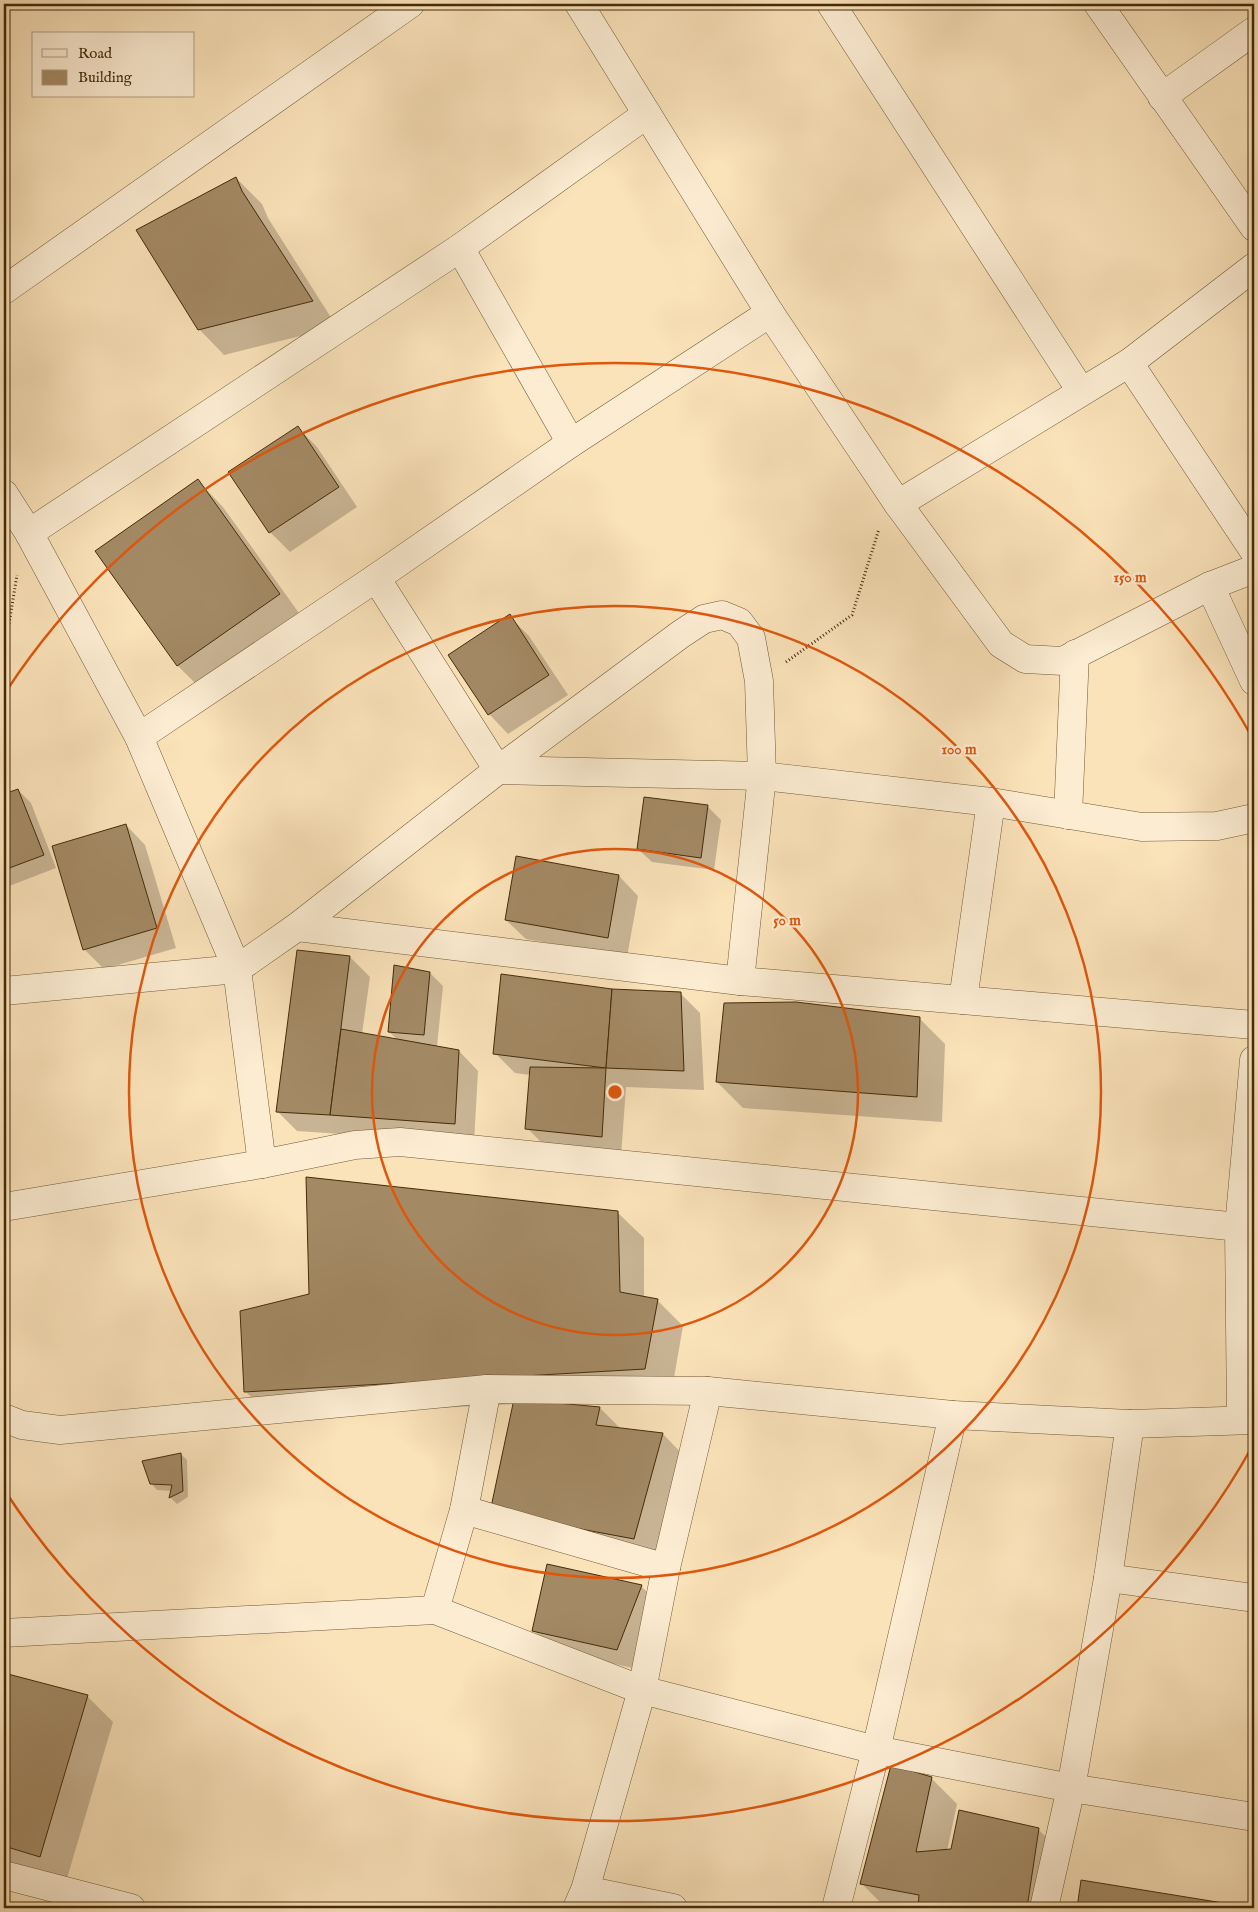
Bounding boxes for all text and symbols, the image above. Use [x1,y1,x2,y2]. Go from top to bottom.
legend [32,32,195,98]
text: Road [78,44,113,63]
text: Building [78,68,133,87]
text: 150 m [1113,568,1147,587]
text: 100 m [941,740,977,759]
text: 50 m [773,911,801,930]
centre of rings [606,1083,624,1101]

